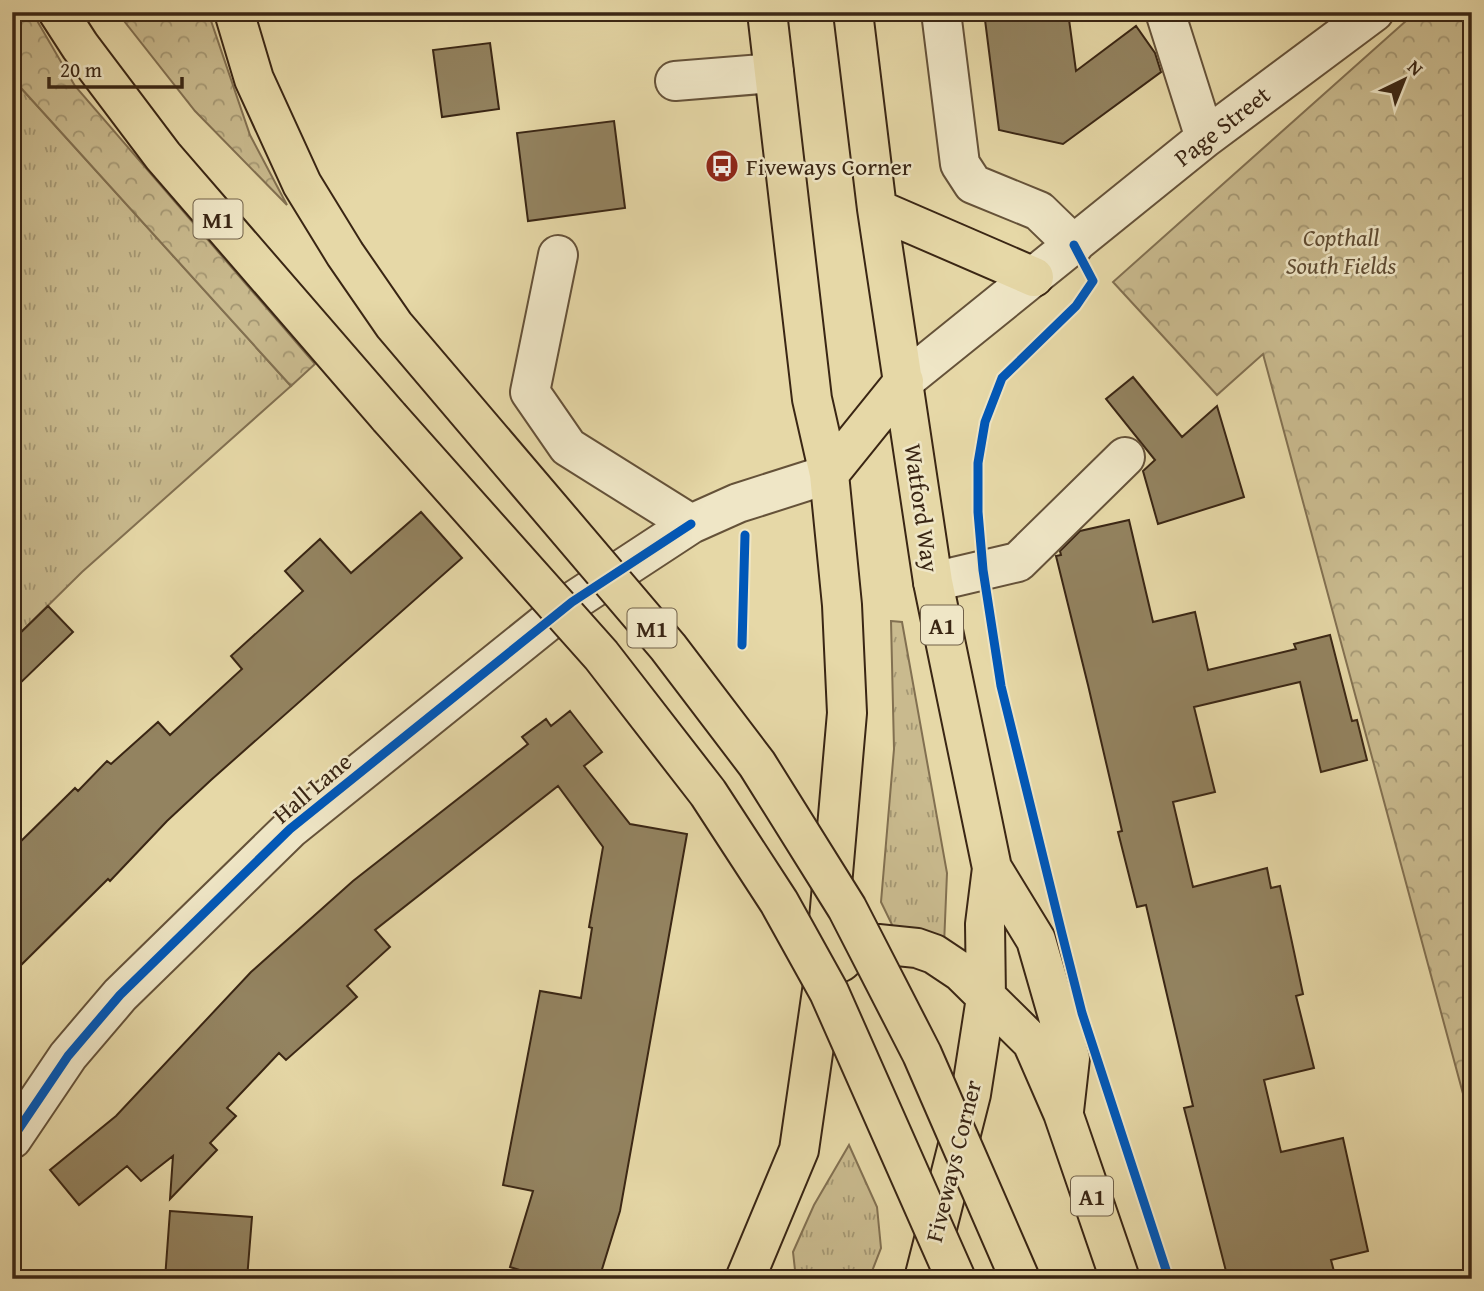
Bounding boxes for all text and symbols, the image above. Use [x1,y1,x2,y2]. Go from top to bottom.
scale bar [49,46,182,90]
north arrow [1368,46,1438,116]
text: N [1401,53,1430,82]
text: 20 m [60,54,102,85]
street label: Page Street [1167,77,1278,175]
bus stop icon: Fiveways Corner [703,147,741,185]
place label: Fiveways Corner [746,149,912,184]
road number: M1 [194,200,242,238]
park label: Copthall South Fields [1286,220,1397,283]
street label: Watford Way [896,441,948,575]
road number: A1 [921,606,963,645]
road number: M1 [628,608,676,648]
street label: Hall Lane [265,744,359,832]
street label: Fiveways Corner [916,1076,990,1246]
road number: A1 [1071,1176,1113,1216]

